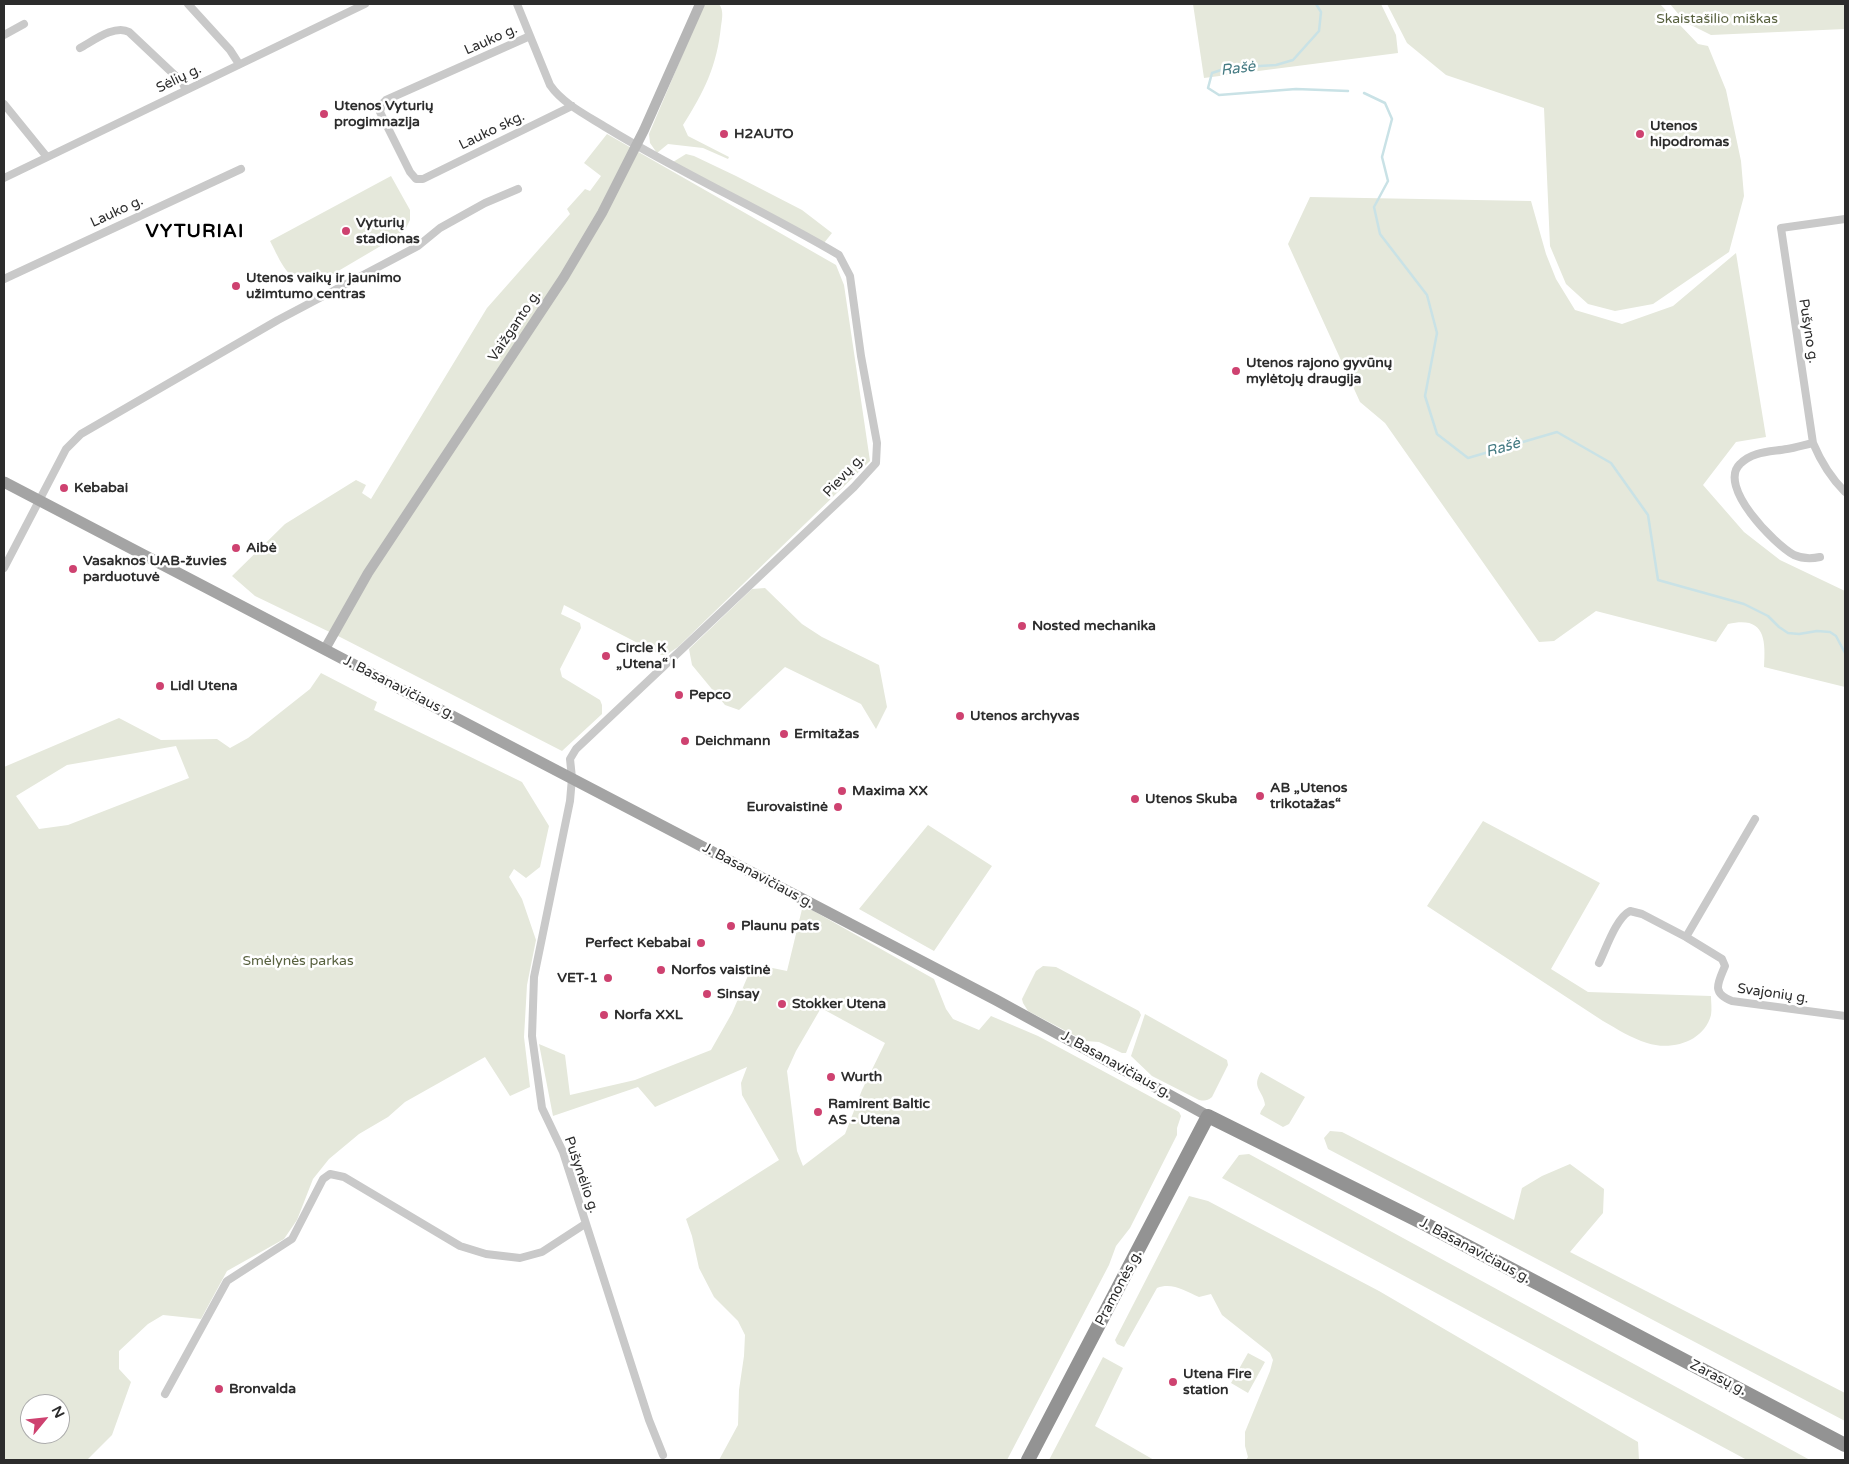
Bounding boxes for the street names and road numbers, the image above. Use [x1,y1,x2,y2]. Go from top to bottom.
street label: Lauko g. [462,21,520,59]
street label: Sėlių g. [154,61,204,97]
street label: Lauko skg. [457,108,527,154]
street label: Lauko g. [88,192,146,232]
street label: Vaižganto g. [485,287,545,365]
street label: Pušyno g. [1795,298,1821,364]
street label: Pievų g. [820,451,868,501]
street label: J. Basanavičiaus g. [340,653,458,723]
street label: J. Basanavičiaus g. [700,840,816,912]
street label: Svajonių g. [1736,981,1810,1007]
street label: J. Basanavičiaus g. [1058,1028,1174,1102]
street label: Pušynėlio g. [560,1134,602,1216]
street label: J. Basanavičiaus g. [1417,1215,1533,1287]
street label: Pramonės g. [1092,1247,1146,1329]
street label: Zarasų g. [1687,1357,1749,1399]

